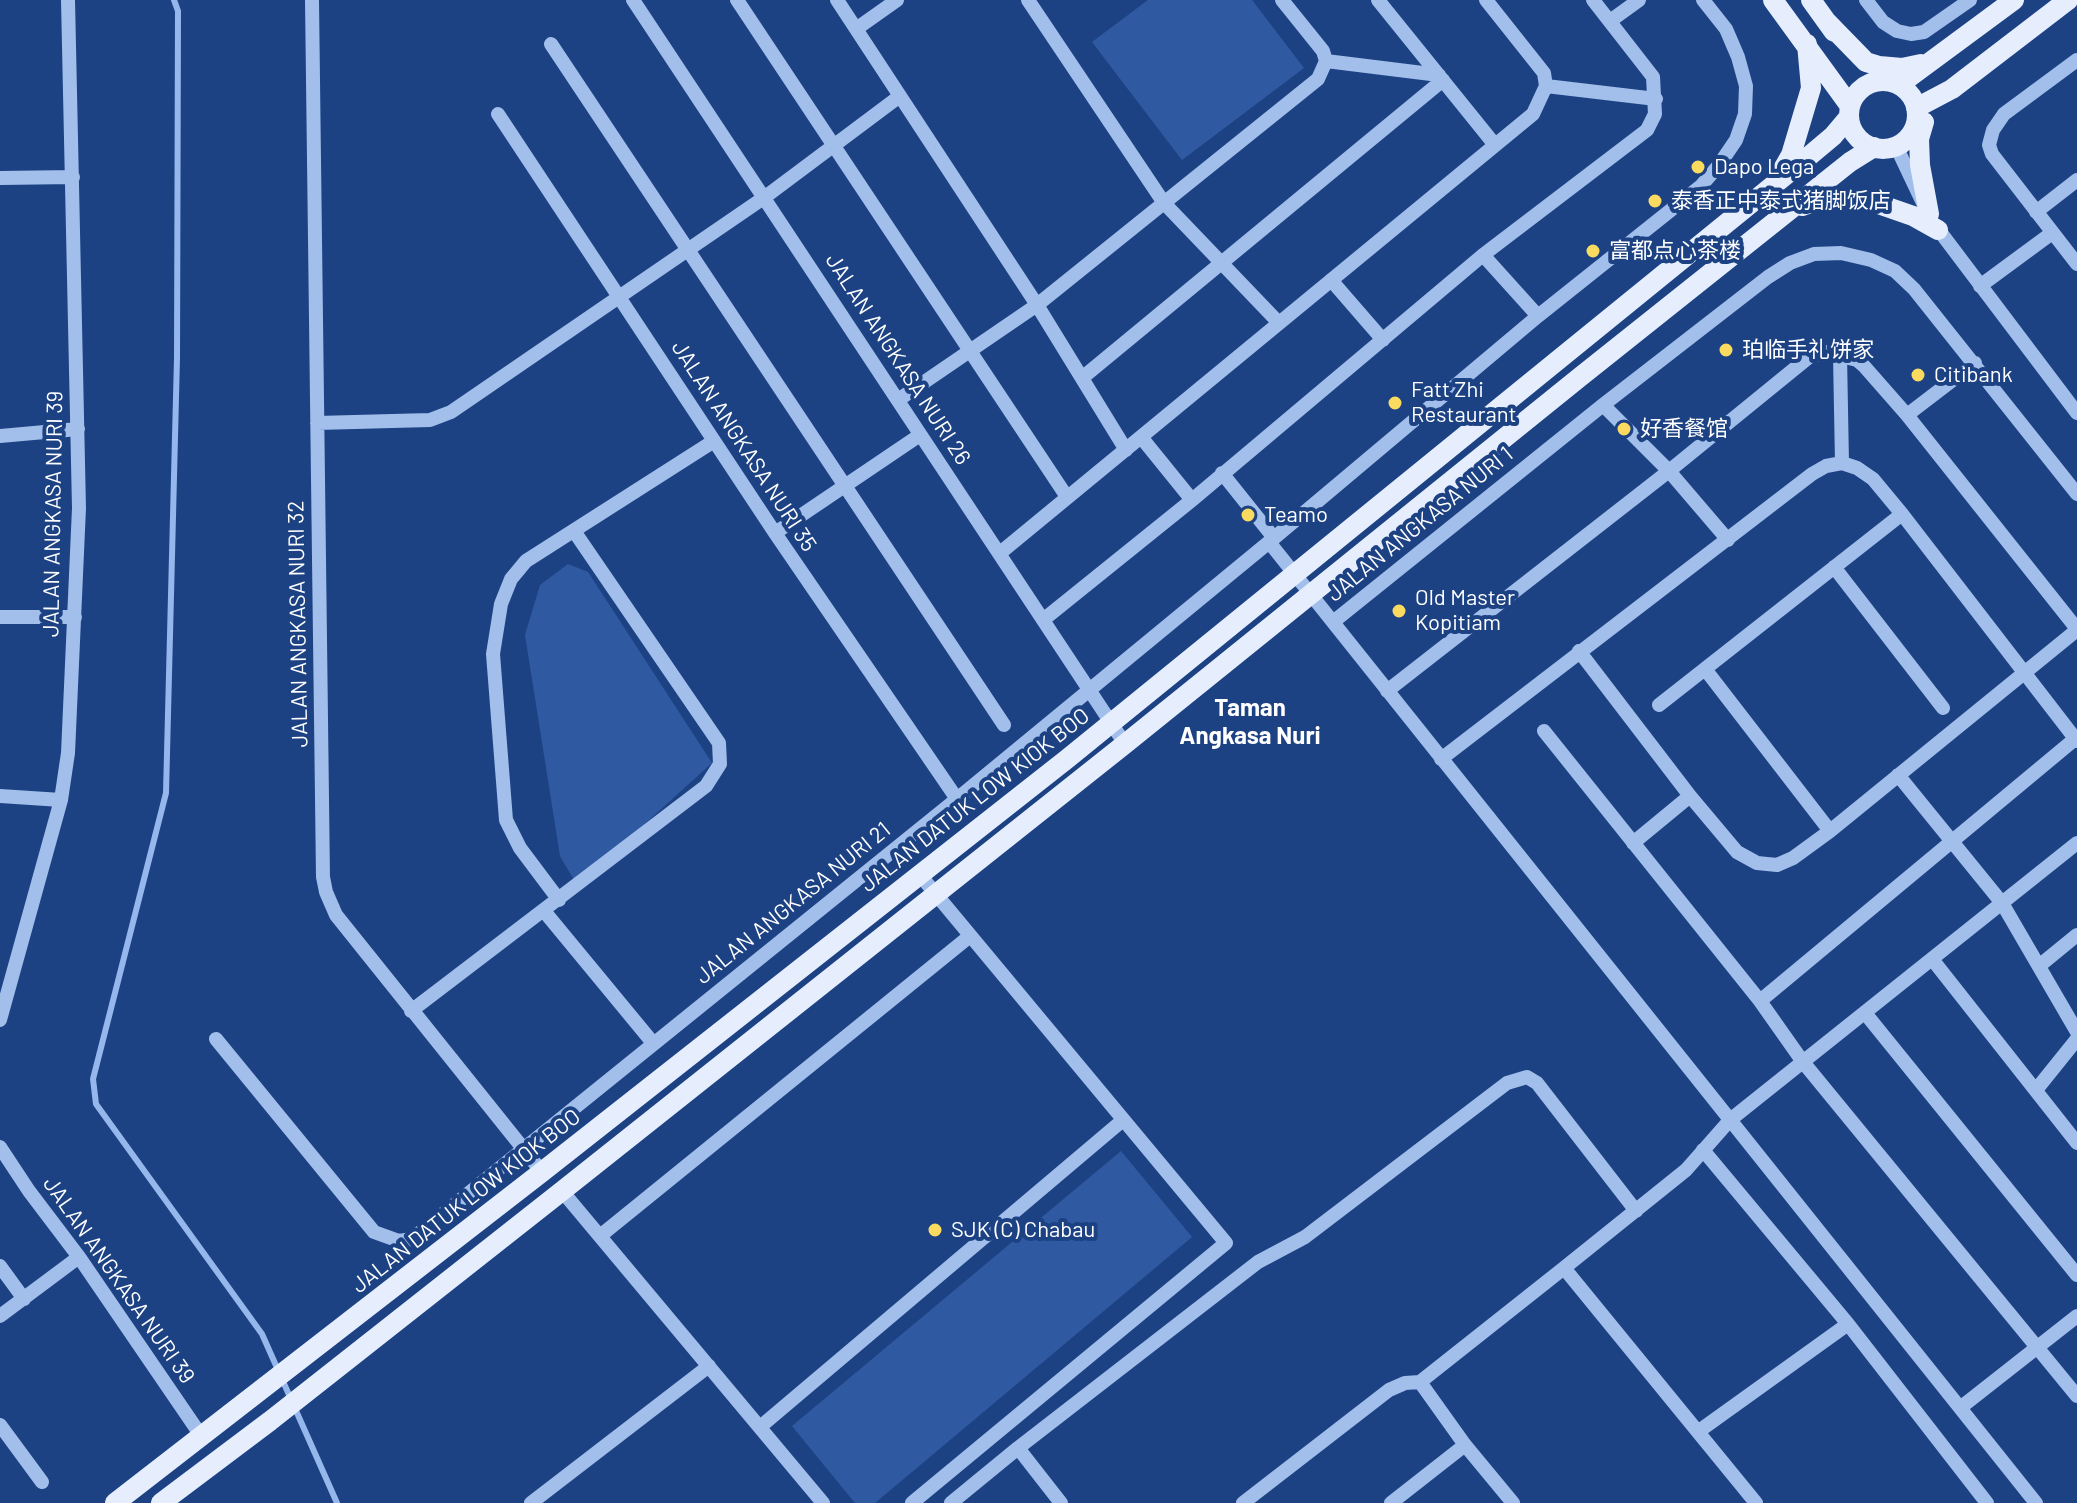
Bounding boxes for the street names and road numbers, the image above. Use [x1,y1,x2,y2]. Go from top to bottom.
street label: JALAN ANGKASA NURI 26 [820,248,976,470]
street label: JALAN ANGKASA NURI 35 [666,336,822,556]
street label: JALAN ANGKASA NURI 39 [38,391,68,637]
street label: JALAN ANGKASA NURI 1 [1322,441,1518,607]
street label: JALAN ANGKASA NURI 32 [283,500,313,748]
street label: JALAN DATUK LOW KIOK BOO [855,702,1095,898]
street label: JALAN ANGKASA NURI 21 [690,816,896,990]
street label: JALAN DATUK LOW KIOK BOO [346,1103,586,1299]
street label: JALAN ANGKASA NURI 39 [38,1172,200,1388]

